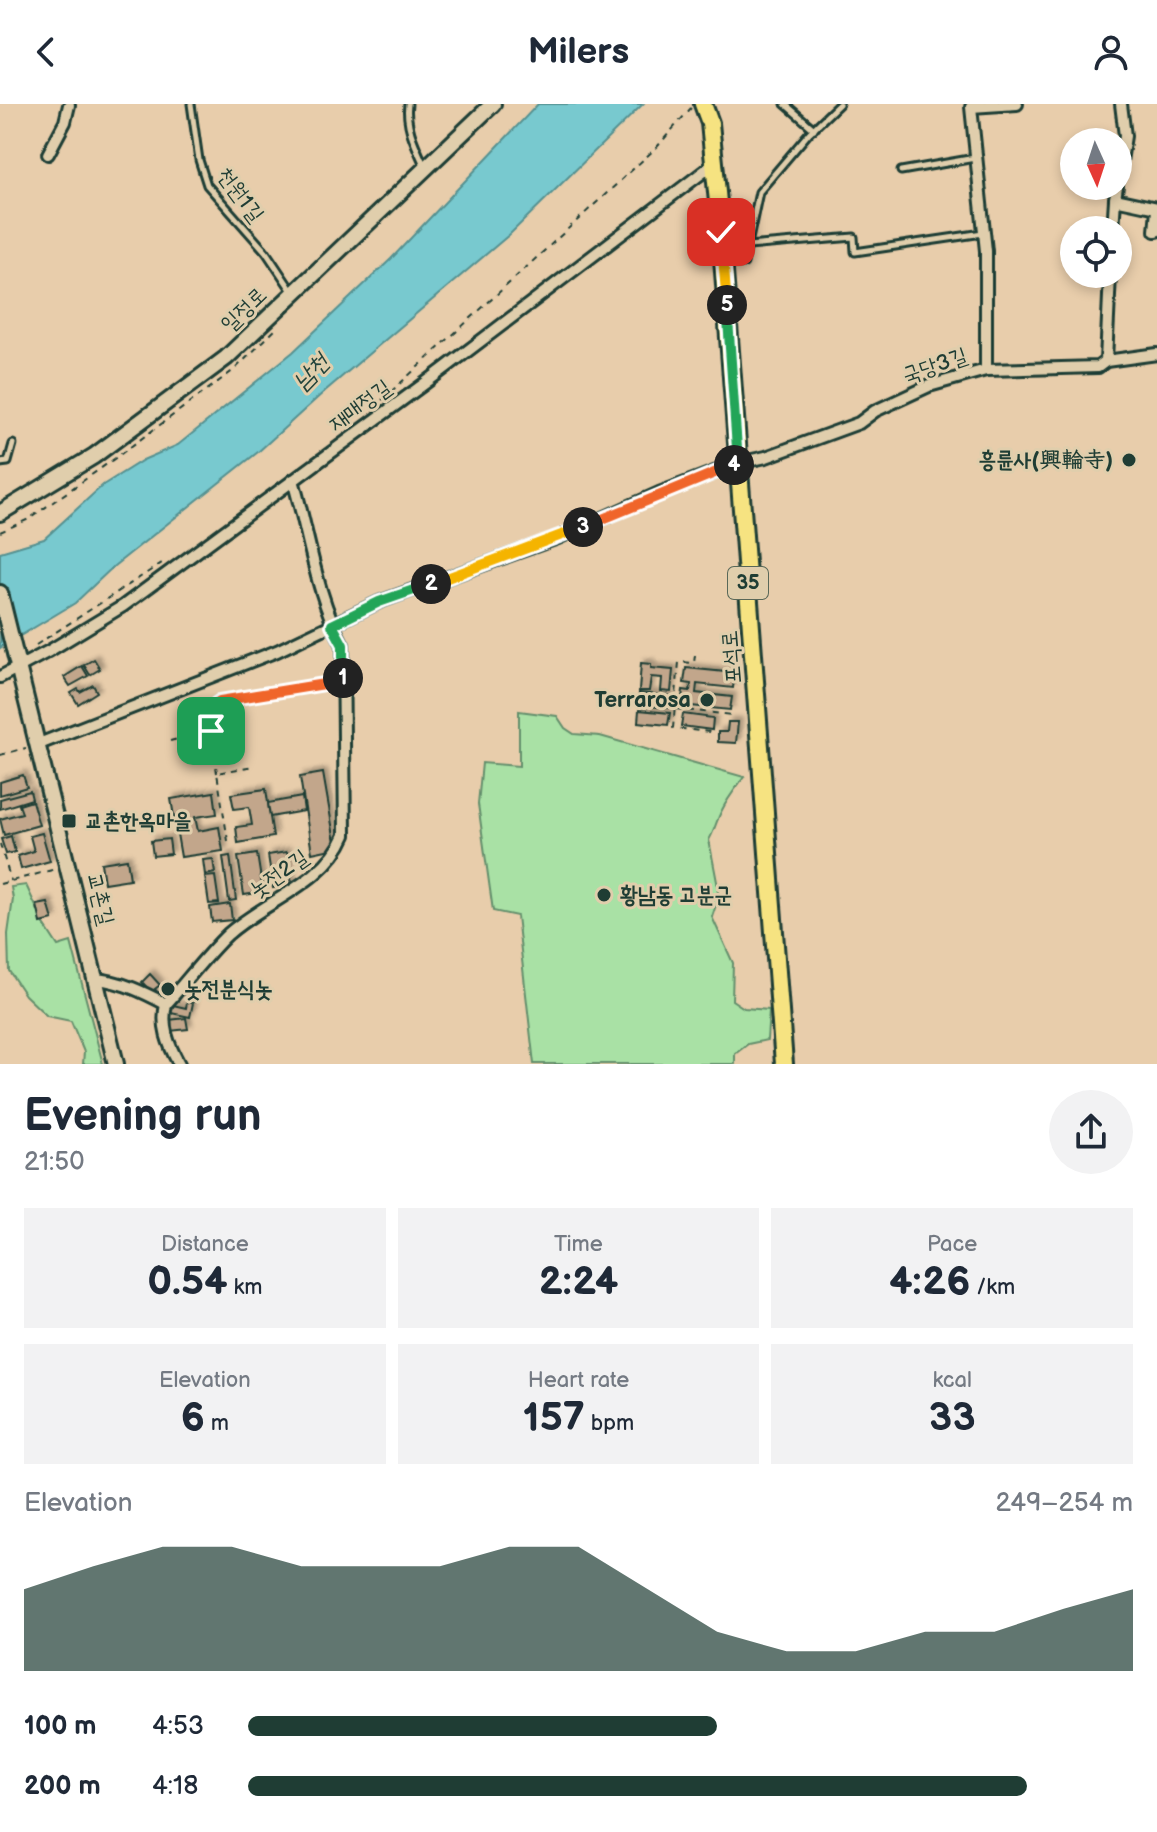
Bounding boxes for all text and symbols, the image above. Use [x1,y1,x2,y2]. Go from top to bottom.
icon: back [24,30,68,74]
icon: person [1089,30,1133,74]
text: Milers [528,31,629,74]
north arrow [1060,128,1132,200]
map controls [1060,128,1132,288]
street label: 천원1길 [211,162,270,228]
pin [687,198,755,266]
icon: check [699,210,743,254]
button: locate [1060,216,1132,288]
street label: 일정로 [216,282,272,338]
pin: 5 [707,285,747,325]
text: 5 [721,291,733,318]
street label: 국당3길 [899,342,971,390]
water label: 남천 [287,346,337,396]
street label: 재매정길 [323,374,397,438]
pin: 4 [714,445,754,485]
place label: 흥륜사(興輪寺) [978,447,1113,474]
text: 4 [728,451,740,478]
marker: 흥륜사(興輪寺) [1120,451,1138,469]
pin: 3 [563,507,603,547]
text: 3 [577,513,589,540]
pin: 2 [411,564,451,604]
road number: 35 [728,567,768,599]
text: 2 [424,570,438,597]
street label: 포석로 [716,629,748,685]
pin: 1 [323,658,363,698]
text: 1 [338,664,348,691]
place label: Terrarosa [594,687,691,714]
marker: Terrarosa [698,691,716,709]
pin [177,697,245,765]
icon: arrive [189,709,233,753]
place label: 교촌한옥마을 [85,808,191,835]
marker: 교촌한옥마을 [60,812,78,830]
street label: 놋전2길 [244,844,314,904]
street label: 교촌길 [80,870,120,928]
place label: 황남동 고분군 [620,882,732,909]
marker: 황남동 고분군 [595,886,613,904]
place label: 놋전분식놋 [184,976,273,1003]
marker: 놋전분식놋 [159,980,177,998]
text: Evening run [24,1090,261,1143]
button: share [1049,1090,1133,1174]
text: 21:50 [24,1147,84,1178]
text: Distance [161,1231,249,1258]
text: Time [554,1231,603,1258]
text: Pace [927,1231,977,1258]
text: 0.54 [147,1258,228,1306]
text: 2:24 [539,1258,618,1306]
text: 4:26 [889,1258,970,1306]
text: km [228,1274,262,1301]
text: /km [970,1274,1015,1301]
text: Elevation [159,1367,251,1394]
text: Heart rate [528,1367,629,1394]
text: kcal [932,1367,972,1394]
text: 6 [181,1394,205,1442]
text: 157 [523,1394,585,1442]
text: 33 [929,1394,976,1442]
text: m [205,1410,229,1437]
text: bpm [585,1410,634,1437]
text: Elevation [24,1488,132,1519]
text: 249–254 m [995,1488,1133,1519]
text: 100 m [24,1711,97,1742]
text: 4:53 [152,1711,204,1742]
text: 200 m [24,1771,101,1802]
text: 4:18 [152,1771,198,1802]

